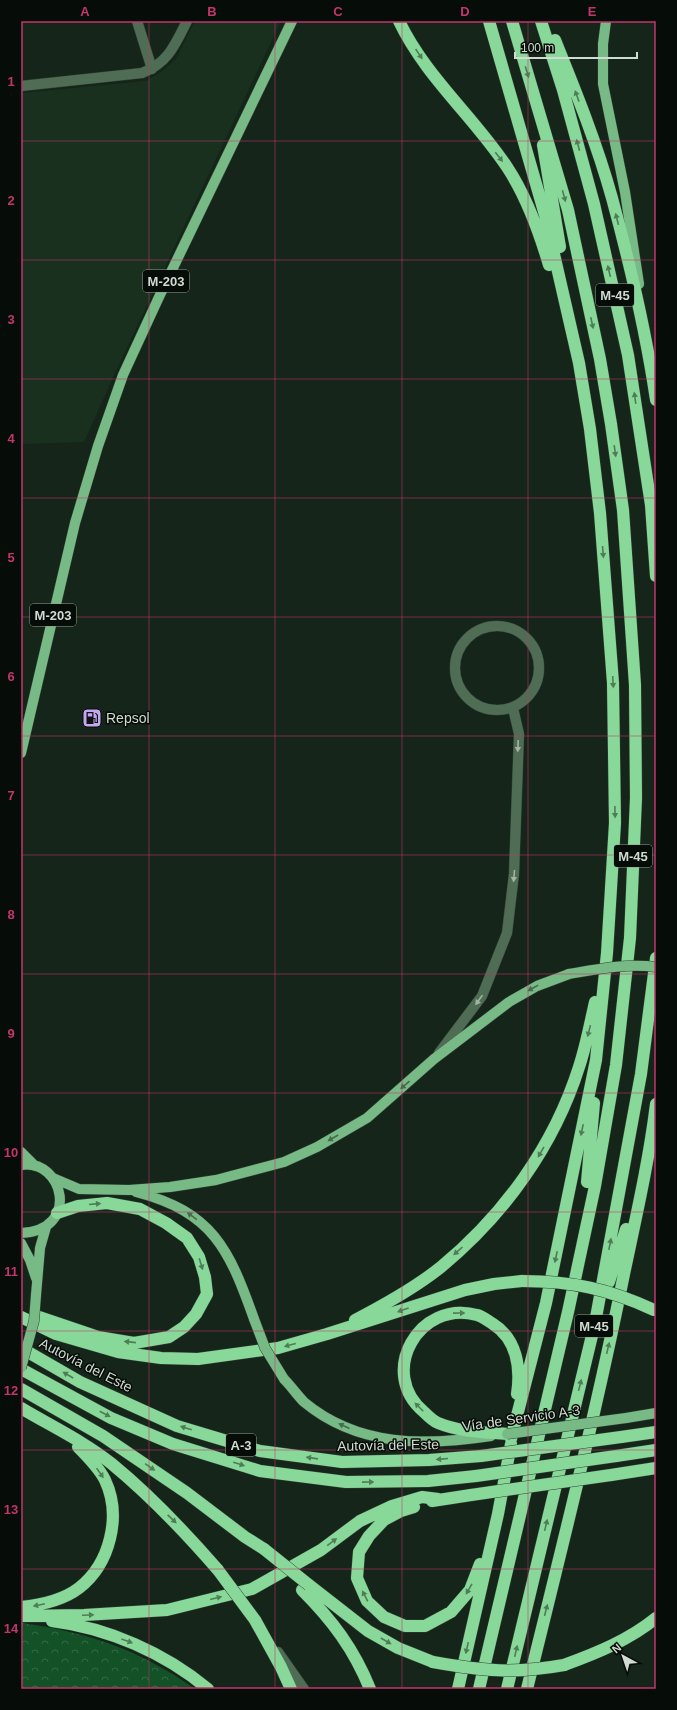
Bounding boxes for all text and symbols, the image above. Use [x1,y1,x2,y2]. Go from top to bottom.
text: A [80,4,90,19]
text: B [207,4,217,19]
text: C [333,4,343,19]
text: D [460,4,470,19]
text: E [588,4,597,19]
scale bar [515,34,637,60]
text: 100 m [521,41,554,55]
one-way arrow [415,49,423,59]
one-way arrow [524,66,530,78]
text: 1 [7,74,15,89]
one-way arrow [573,89,579,101]
one-way arrow [575,138,581,150]
one-way arrow [495,151,503,162]
one-way arrow [561,191,567,203]
text: 2 [7,193,15,208]
one-way arrow [613,213,619,225]
one-way arrow [606,265,612,277]
road number: M-203 [143,270,189,292]
road number: M-45 [596,284,634,306]
text: 3 [7,312,15,327]
one-way arrow [590,317,596,329]
one-way arrow [632,392,638,404]
text: 4 [7,431,15,446]
one-way arrow [612,445,618,457]
one-way arrow [600,546,607,558]
text: 5 [7,550,15,565]
road number: M-203 [30,604,76,626]
text: 6 [7,669,15,684]
one-way arrow [609,676,616,688]
fuel station icon: Repsol [81,707,103,729]
place label: Repsol [106,710,150,726]
one-way arrow [515,740,522,752]
text: 7 [7,788,15,803]
one-way arrow [612,806,618,819]
road number: M-45 [614,845,652,867]
one-way arrow [511,870,517,882]
text: 8 [7,907,15,922]
one-way arrow [527,985,539,992]
one-way arrow [475,995,483,1005]
one-way arrow [585,1025,591,1038]
text: 9 [7,1026,15,1041]
one-way arrow [400,1080,409,1089]
one-way arrow [578,1123,584,1136]
one-way arrow [327,1134,339,1141]
text: 10 [4,1145,18,1160]
one-way arrow [537,1146,544,1158]
one-way arrow [89,1201,101,1207]
one-way arrow [187,1212,197,1220]
one-way arrow [607,1238,613,1250]
one-way arrow [453,1246,463,1256]
one-way arrow [552,1251,558,1263]
one-way arrow [198,1258,204,1270]
text: 11 [4,1264,18,1279]
one-way arrow [396,1307,408,1313]
one-way arrow [452,1310,465,1317]
road number: M-45 [575,1315,613,1337]
street label: Autovía del Este [37,1335,135,1395]
one-way arrow [124,1339,136,1345]
one-way arrow [606,1341,612,1354]
one-way arrow [283,1342,295,1348]
one-way arrow [62,1371,73,1378]
one-way arrow [577,1378,583,1390]
text: 12 [4,1383,18,1398]
one-way arrow [414,1402,424,1412]
street label: Vía de Servicio A-3 [461,1402,581,1434]
one-way arrow [99,1411,110,1418]
one-way arrow [339,1423,350,1429]
one-way arrow [180,1425,192,1431]
road number: A-3 [226,1434,256,1456]
street label: Autovía del Este [337,1436,439,1454]
one-way arrow [306,1455,318,1461]
one-way arrow [436,1455,448,1462]
one-way arrow [234,1461,246,1467]
one-way arrow [144,1464,156,1471]
one-way arrow [96,1467,104,1478]
one-way arrow [362,1479,375,1485]
text: 13 [4,1502,18,1517]
one-way arrow [167,1514,177,1523]
one-way arrow [543,1518,549,1531]
one-way arrow [327,1538,338,1546]
one-way arrow [466,1584,473,1595]
one-way arrow [362,1590,368,1602]
one-way arrow [211,1595,223,1601]
one-way arrow [33,1602,45,1608]
one-way arrow [544,1604,550,1617]
one-way arrow [82,1612,95,1618]
text: 14 [4,1621,19,1636]
north arrow [603,1636,643,1676]
one-way arrow [380,1638,391,1645]
one-way arrow [121,1639,133,1645]
one-way arrow [464,1641,470,1654]
text: N [610,1641,624,1655]
one-way arrow [513,1645,519,1657]

